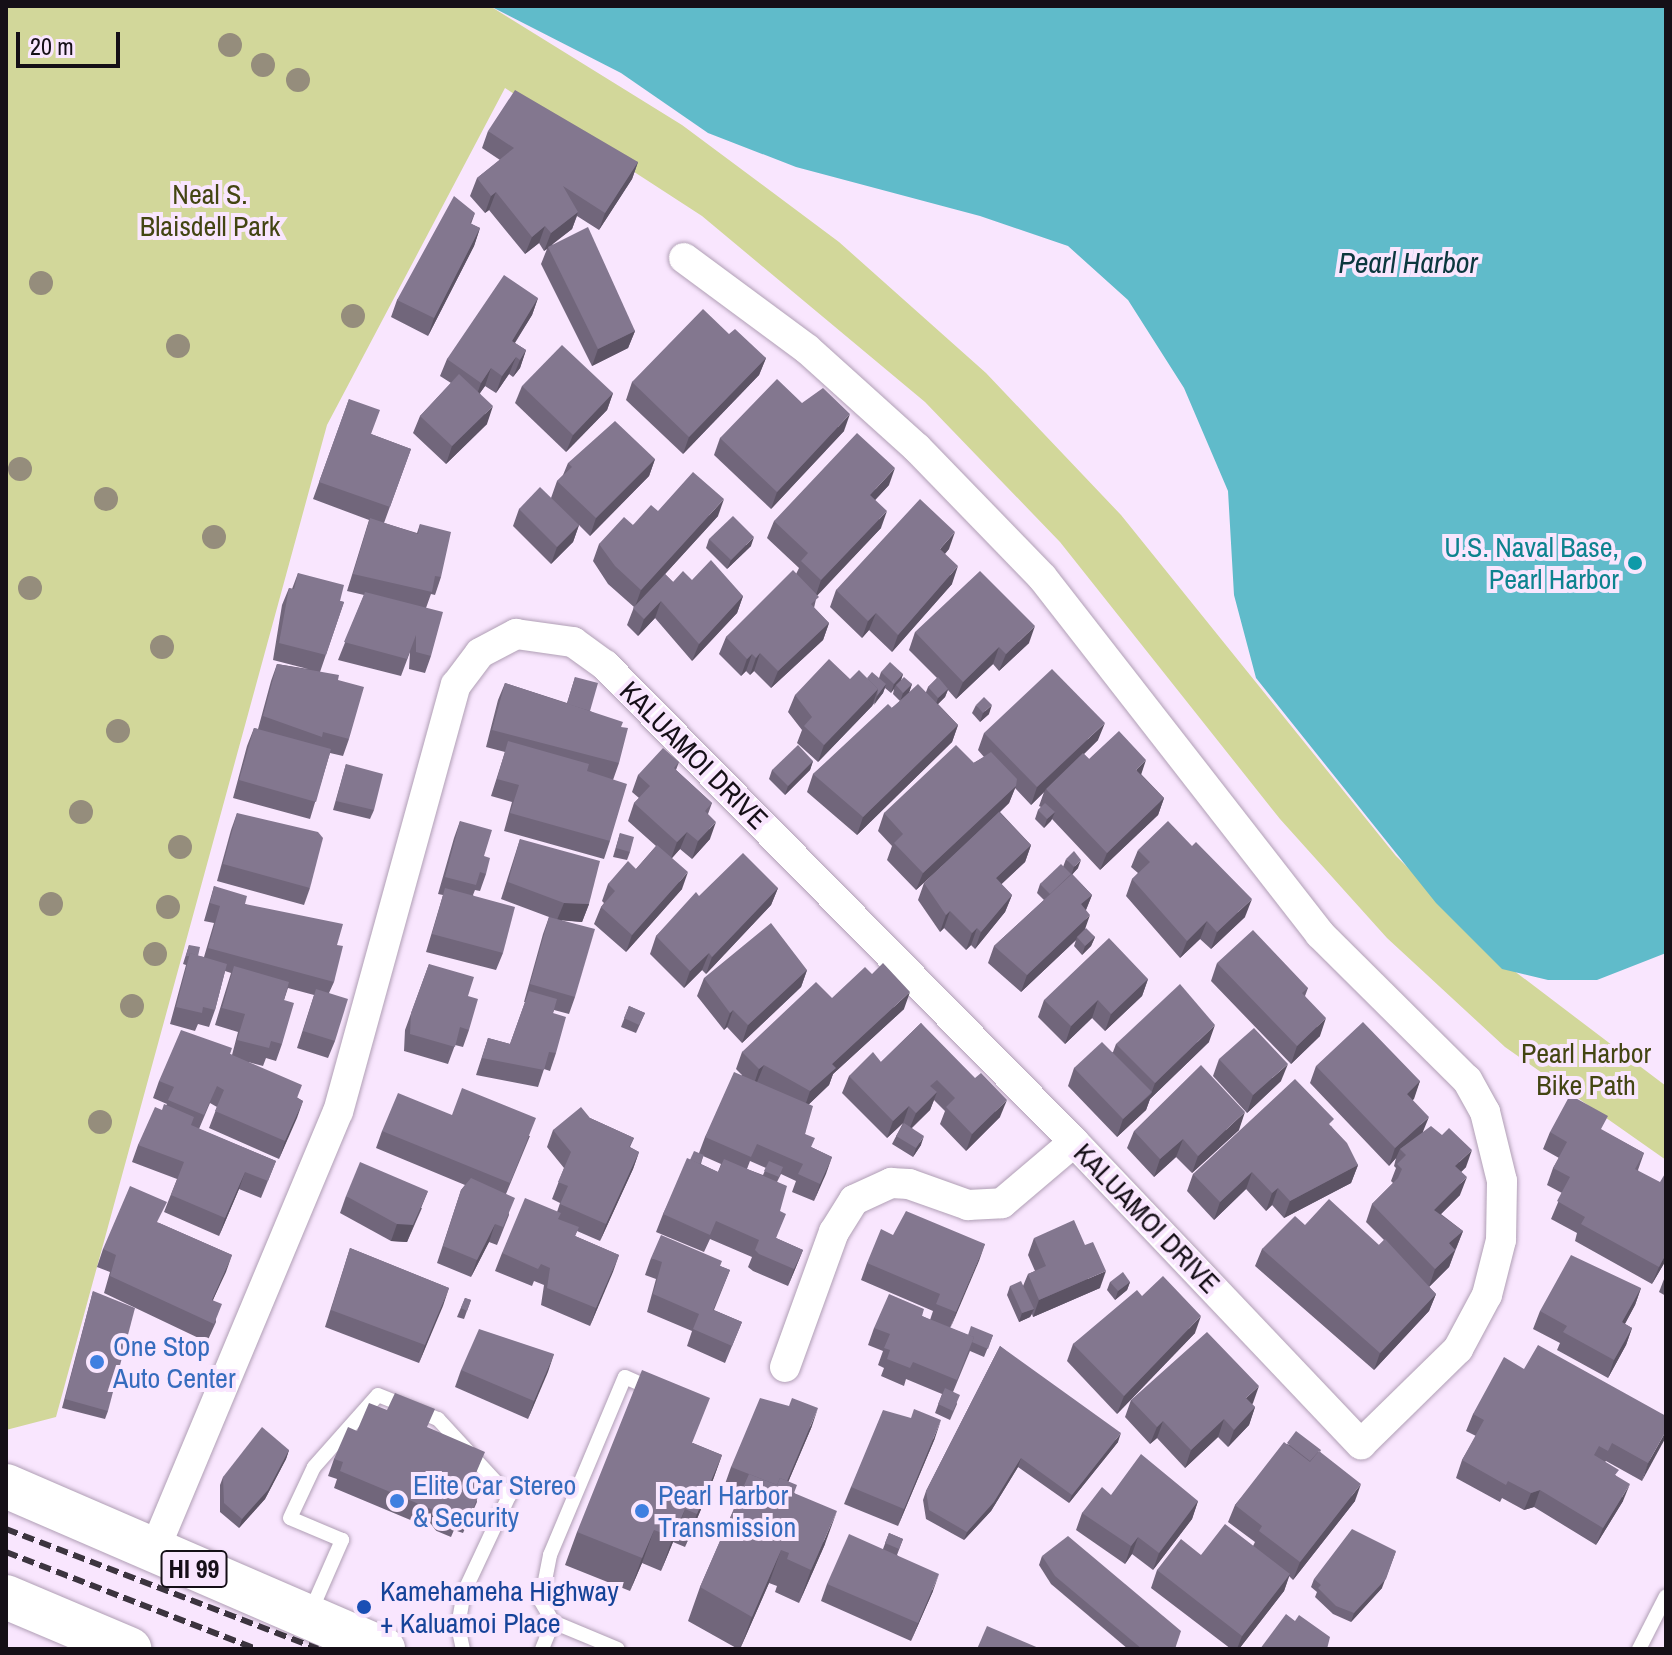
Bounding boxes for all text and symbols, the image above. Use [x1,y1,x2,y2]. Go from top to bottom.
scale bar [20,16,124,66]
text: 20 m [30,30,74,62]
park label: Neal S. Blaisdell Park [140,177,280,243]
water label: Pearl Harbor [1338,244,1478,280]
place label: U.S. Naval Base, Pearl Harbor [1444,530,1619,596]
marker: U.S. Naval Base, Pearl Harbor [1626,554,1644,572]
street label: KALUAMOI DRIVE [613,674,775,836]
park label: Pearl Harbor Bike Path [1521,1036,1651,1102]
street label: KALUAMOI DRIVE [1067,1136,1227,1300]
place label: One Stop Auto Center [113,1329,236,1395]
marker: One Stop Auto Center [88,1353,106,1371]
place label: Elite Car Stereo & Security [413,1468,576,1534]
place label: Pearl Harbor Transmission [658,1478,796,1544]
marker: Elite Car Stereo & Security [388,1492,406,1510]
marker: Pearl Harbor Transmission [633,1502,651,1520]
road number: HI 99 [160,1547,228,1591]
place label: Kamehameha Highway + Kaluamoi Place [380,1574,619,1640]
marker: Kamehameha Highway + Kaluamoi Place [355,1598,373,1616]

